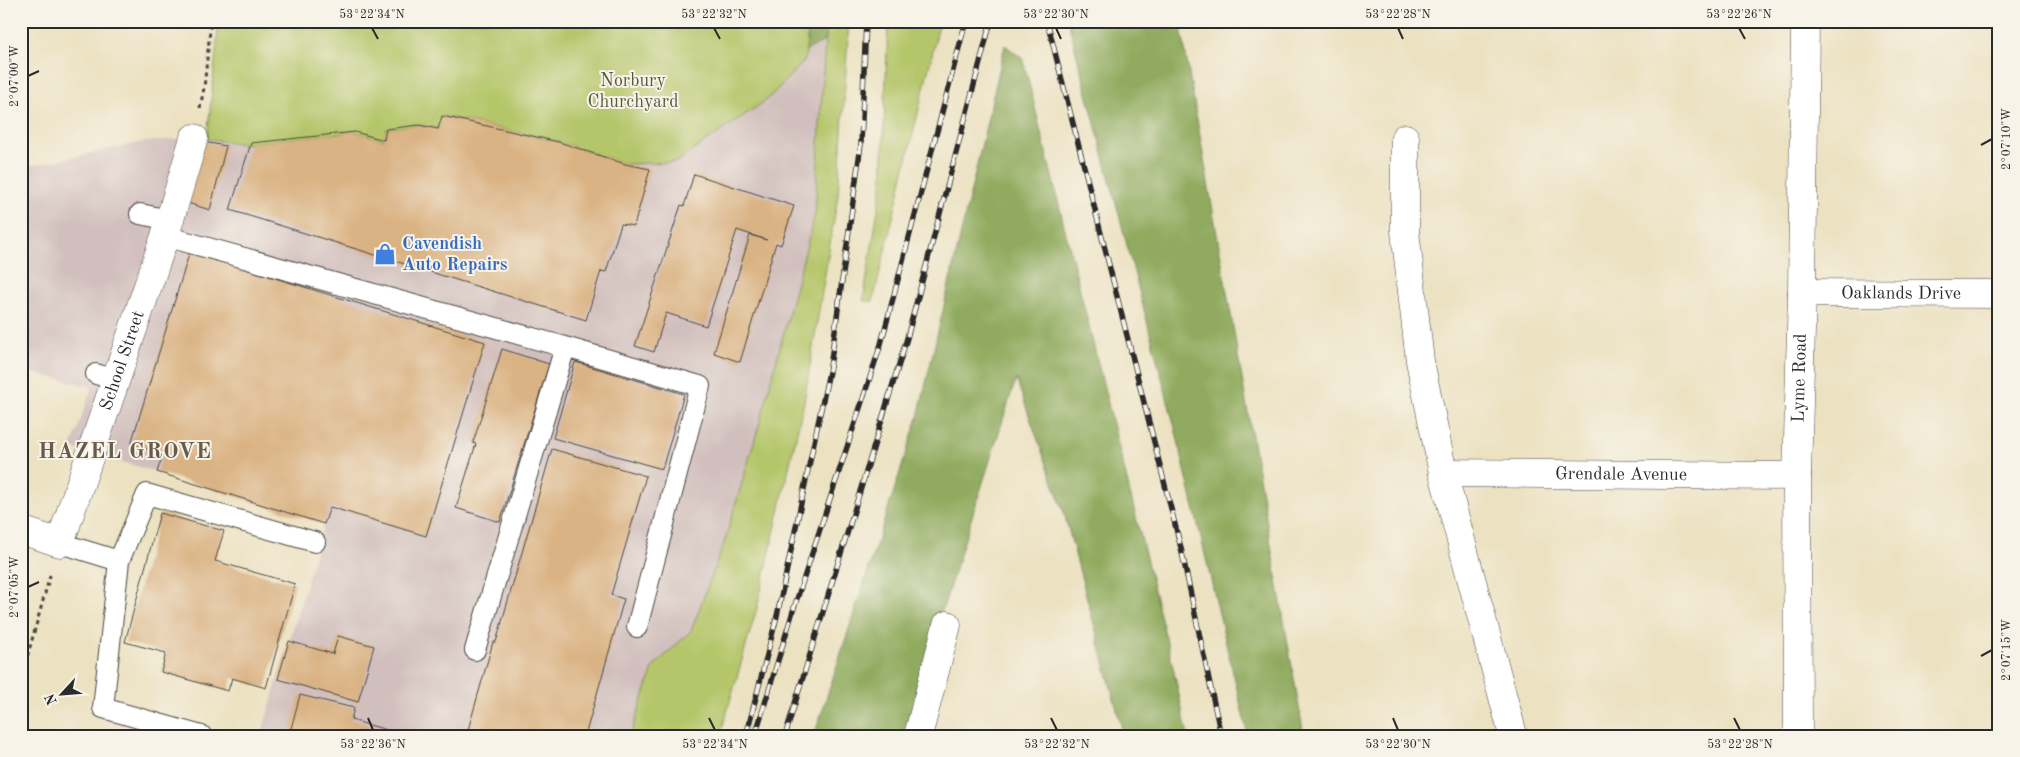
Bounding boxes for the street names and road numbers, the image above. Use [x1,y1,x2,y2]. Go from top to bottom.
street label: Oaklands Drive [1841,284,1961,303]
street label: School Street [97,308,148,413]
street label: Lyme Road [1789,333,1810,423]
street label: Grendale Avenue [1555,465,1687,484]

